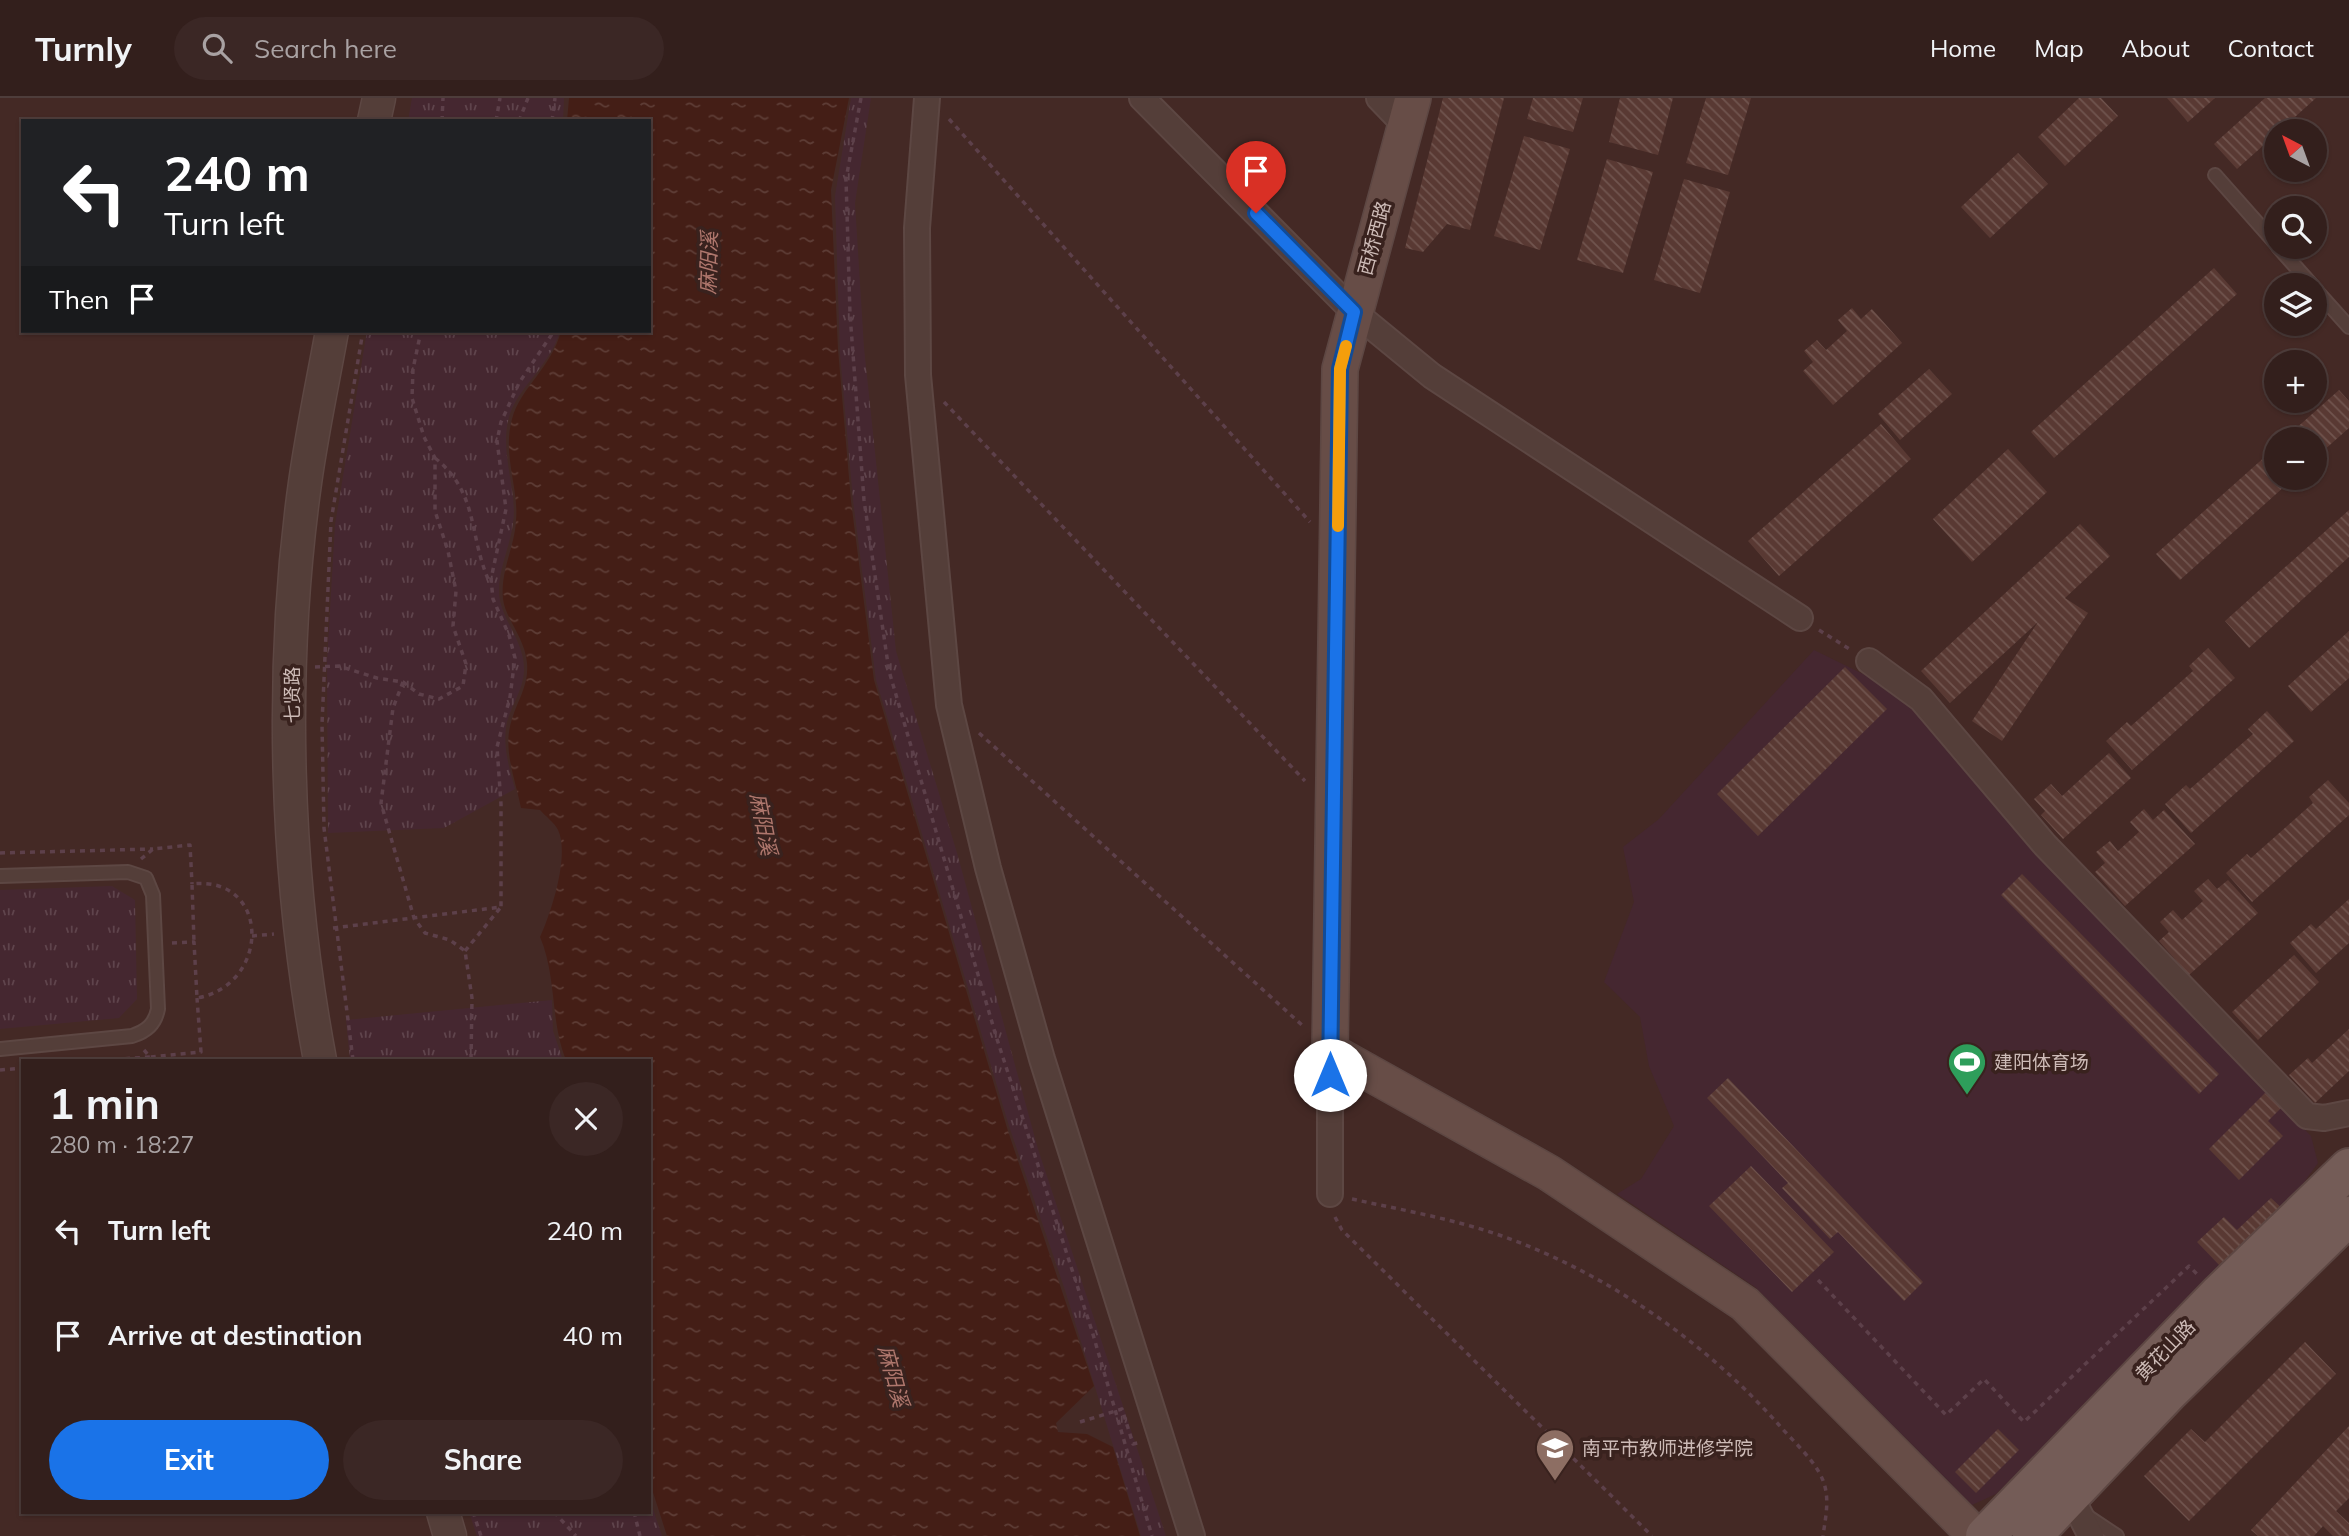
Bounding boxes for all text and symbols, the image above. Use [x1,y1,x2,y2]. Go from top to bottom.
search box [174,17,664,80]
text: Turnly [35,28,132,69]
icon: search [198,29,236,67]
text: Search here [254,32,397,65]
text: Home [1930,33,1996,63]
text: Map [2034,33,2084,63]
text: About [2122,33,2190,63]
text: Contact [2228,33,2314,63]
north arrow [2264,119,2328,182]
map controls [2264,119,2327,490]
pin [1226,141,1286,213]
text: 240 m [164,142,310,203]
icon: left [49,147,140,238]
icon: arrive [1237,152,1275,190]
button: search [2264,196,2327,259]
street label: 西桥西路 [1353,198,1395,278]
text: Turn left [164,203,284,243]
water label: 麻阳溪 [694,229,722,295]
button: layers [2264,273,2327,336]
icon: arrive [123,280,161,318]
text: Then [49,283,109,316]
button: + [2264,350,2327,413]
button: − [2264,427,2327,490]
street label: 七贤路 [280,666,304,724]
water label: 麻阳溪 [745,791,783,859]
position arrow [1293,1038,1367,1112]
sports icon: 建阳体育场 [1946,1041,1988,1096]
place label: 建阳体育场 [1994,1050,2089,1074]
text: 1 min [49,1077,160,1130]
button: close [549,1082,623,1156]
text: 280 m · 18:27 [49,1130,194,1159]
icon: left [49,1212,87,1250]
text: Turn left [108,1214,210,1247]
text: 240 m [547,1214,623,1247]
street label: 黄花山路 [2130,1314,2200,1386]
icon: arrive [49,1317,87,1355]
text: Arrive at destination [108,1319,363,1352]
text: 40 m [562,1319,623,1352]
water label: 麻阳溪 [873,1342,915,1412]
button: Exit [49,1420,329,1500]
button: Share [343,1420,623,1500]
school or university icon: 南平市教师进修学院 [1534,1427,1576,1482]
place label: 南平市教师进修学院 [1582,1436,1753,1460]

